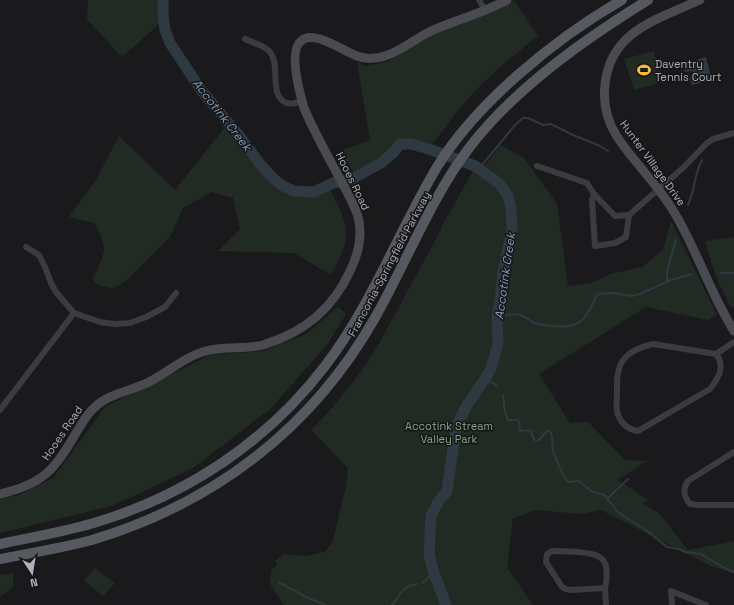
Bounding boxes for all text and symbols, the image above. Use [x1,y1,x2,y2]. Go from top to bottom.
place label: Daventry Tennis Court [655,57,721,84]
sports icon: Daventry Tennis Court [636,62,652,78]
water label: Accotink Creek [189,76,256,155]
street label: Hunter Village Drive [617,117,689,209]
street label: Hooes Road [333,150,373,212]
street label: Franconia-Springfield Parkway [345,189,433,339]
water label: Accotink Creek [491,230,519,320]
street label: Hooes Road [39,403,85,463]
park label: Accotink Stream Valley Park [405,419,493,446]
north arrow [12,553,52,593]
text: N [29,575,39,590]

